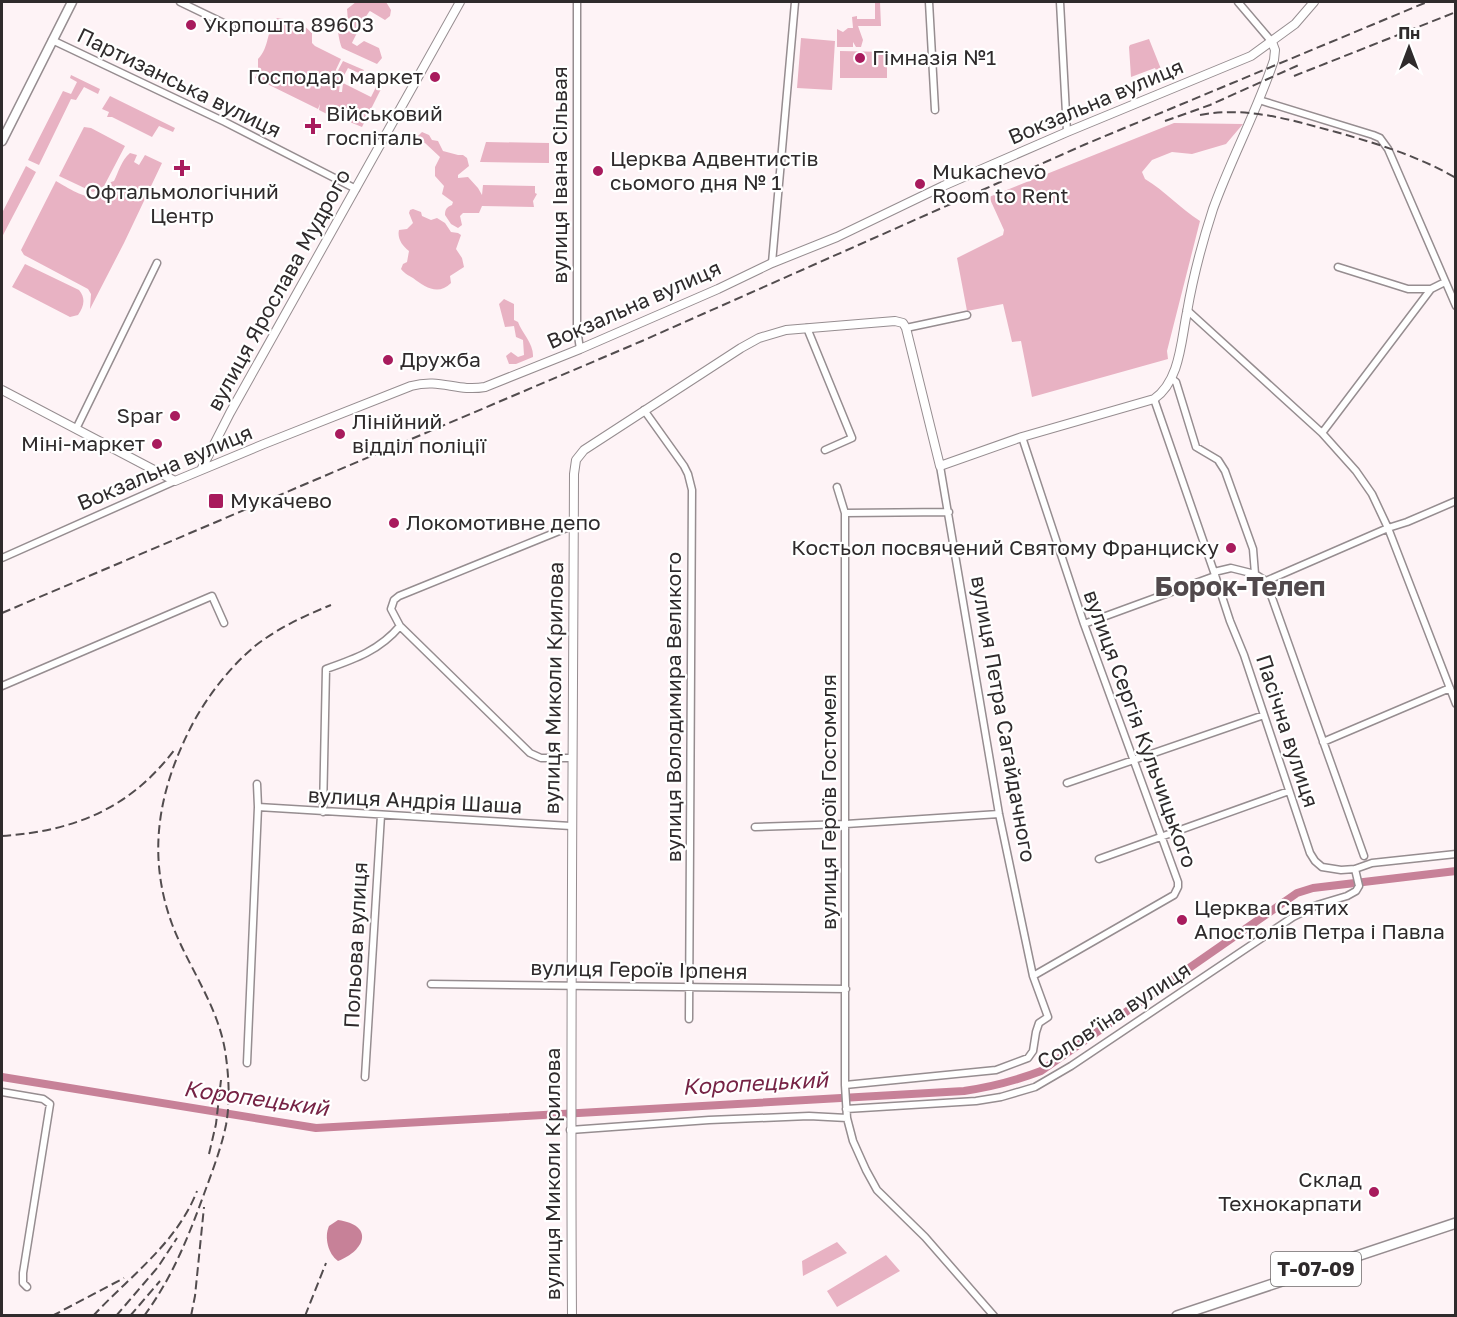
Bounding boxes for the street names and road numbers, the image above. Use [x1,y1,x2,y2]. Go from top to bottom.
street label: Партизанська вулиця [73,21,286,143]
street label: Вокзальна вулиця [1004,52,1187,150]
street label: вулиця Івана Сільвая [546,66,572,284]
street label: вулиця Ярослава Мудрого [201,164,355,415]
street label: Вокзальна вулиця [543,254,725,354]
street label: Вокзальна вулиця [73,418,256,516]
street label: вулиця Володимира Великого [660,552,686,862]
street label: вулиця Миколи Крилова [538,561,568,815]
street label: вулиця Петра Сагайдачного [966,574,1042,864]
street label: вулиця Сергія Кульчицького [1079,586,1203,871]
street label: Пасічна вулиця [1251,651,1325,810]
street label: вулиця Героїв Гостомеля [815,674,841,930]
street label: вулиця Андрія Шаша [307,781,523,819]
street label: Польова вулиця [338,861,372,1029]
street label: вулиця Героїв Ірпеня [530,954,748,984]
street label: Соловʼїна вулиця [1032,956,1195,1074]
street label: вулиця Миколи Крилова [539,1048,565,1300]
road number: Т-07-09 [1271,1252,1361,1286]

